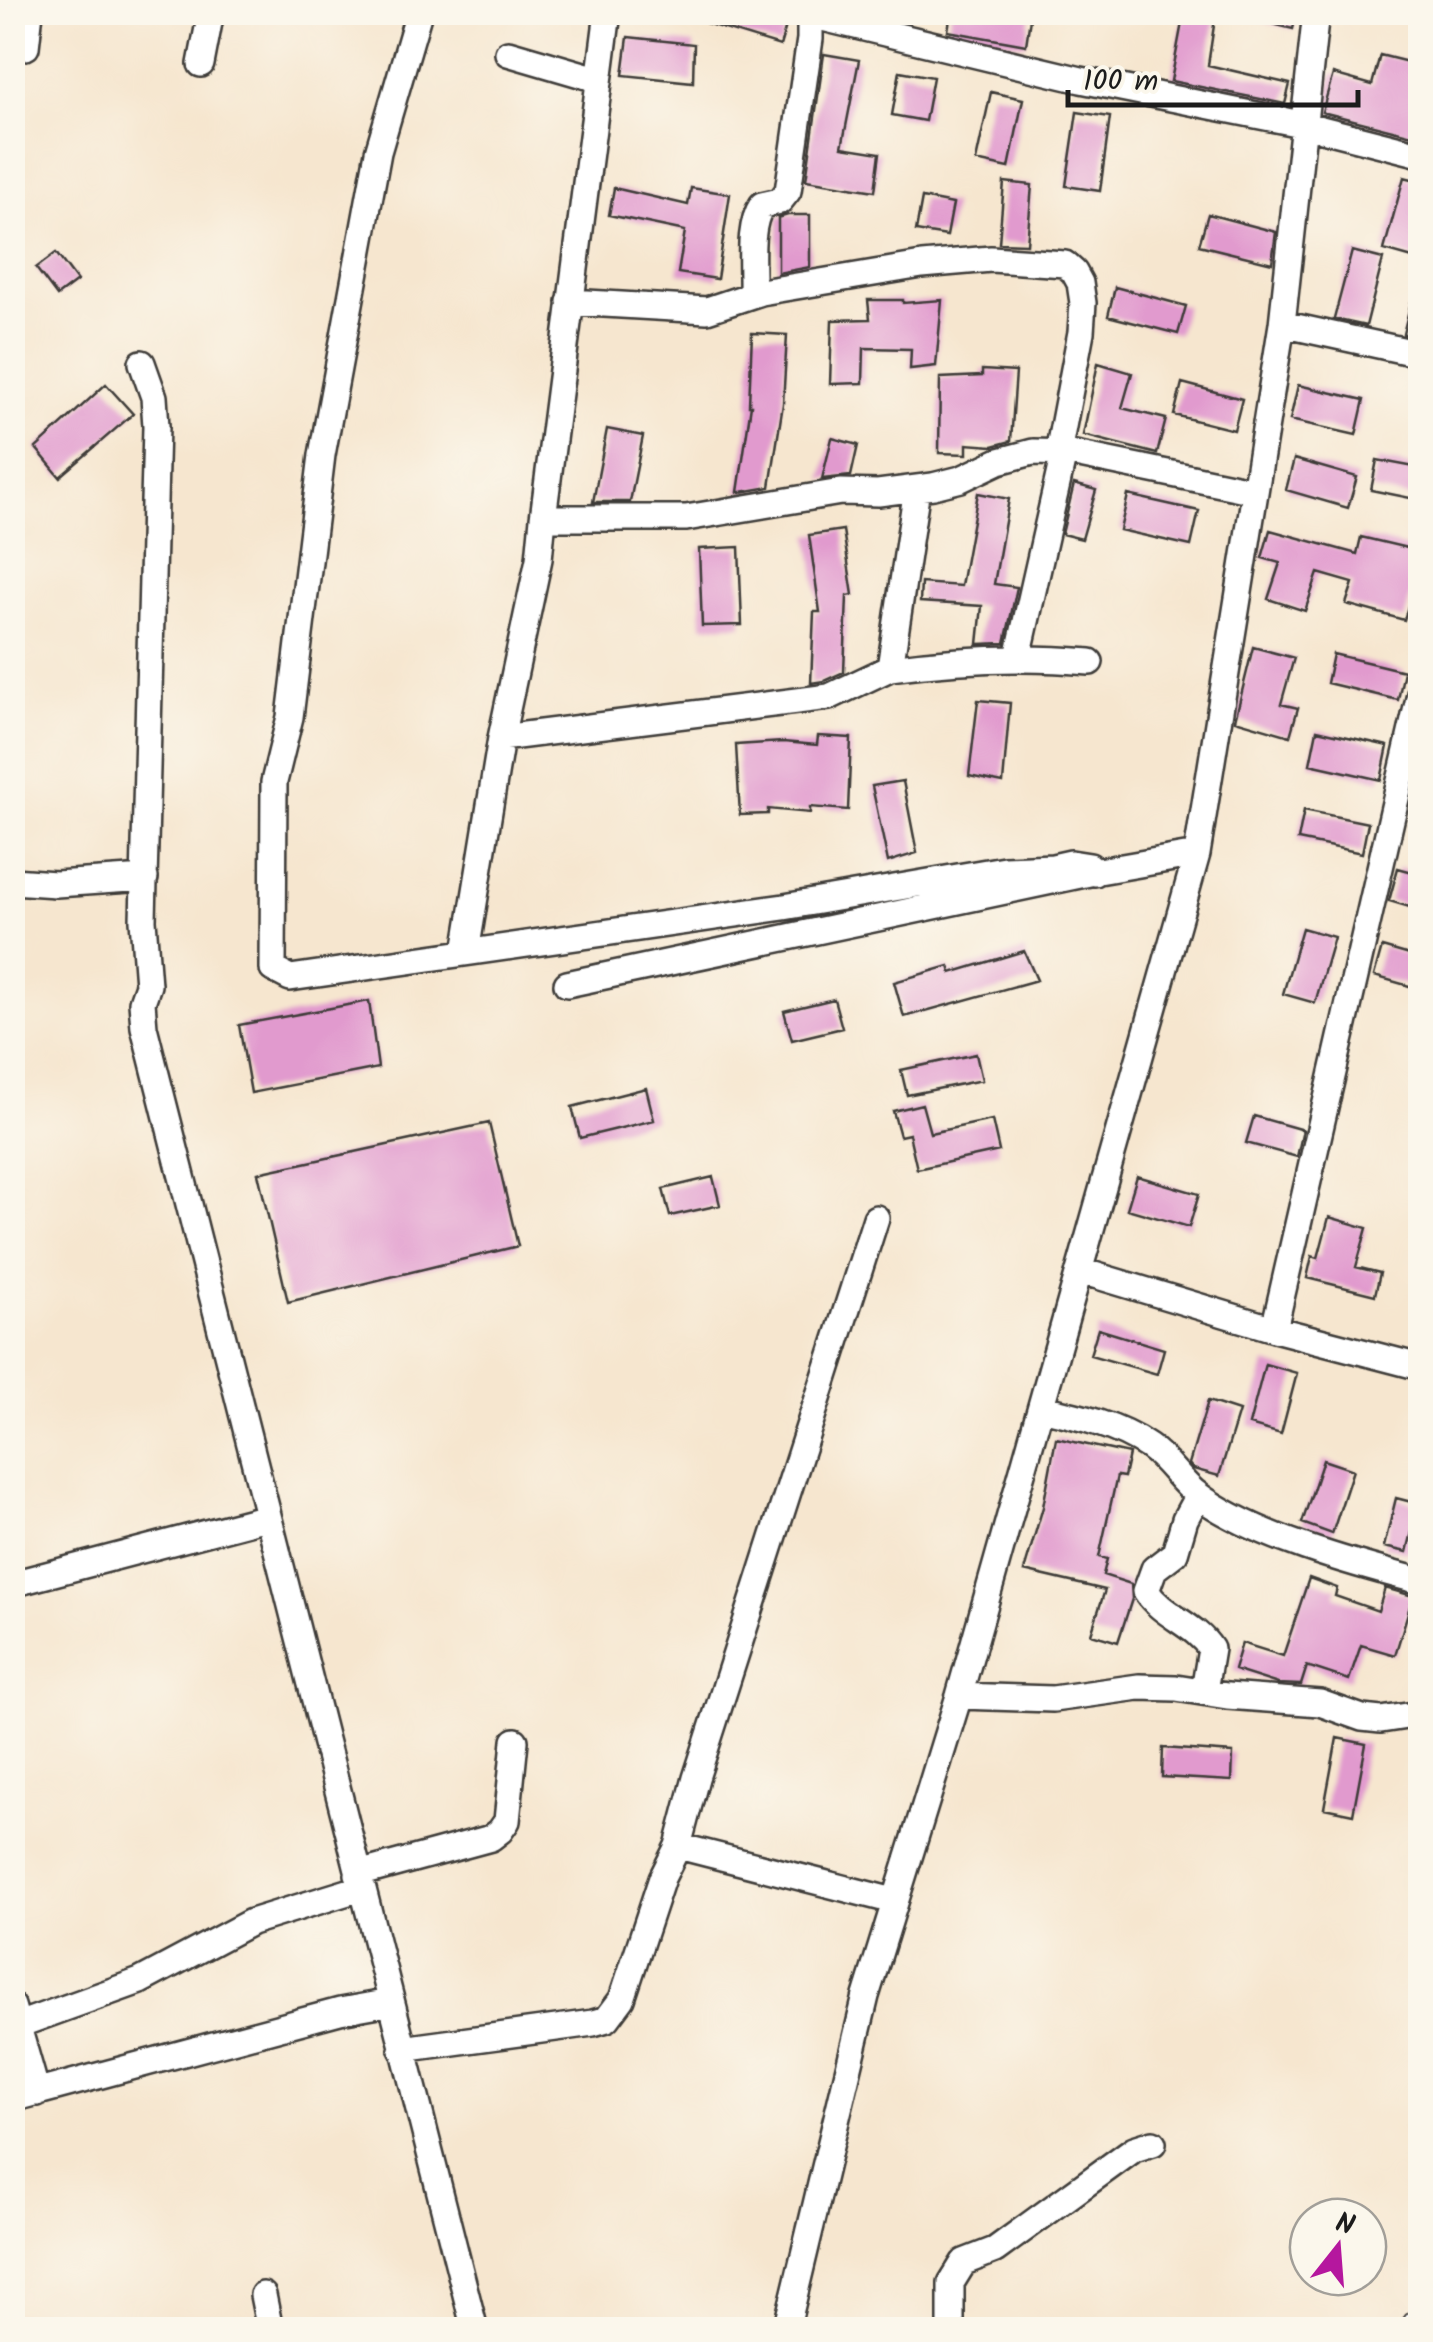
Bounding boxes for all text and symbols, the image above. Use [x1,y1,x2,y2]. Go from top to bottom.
scale bar [1068,45,1358,107]
text: 100 m [1083,58,1158,106]
north arrow [1288,2197,1388,2297]
text: N [1330,2201,1360,2250]

